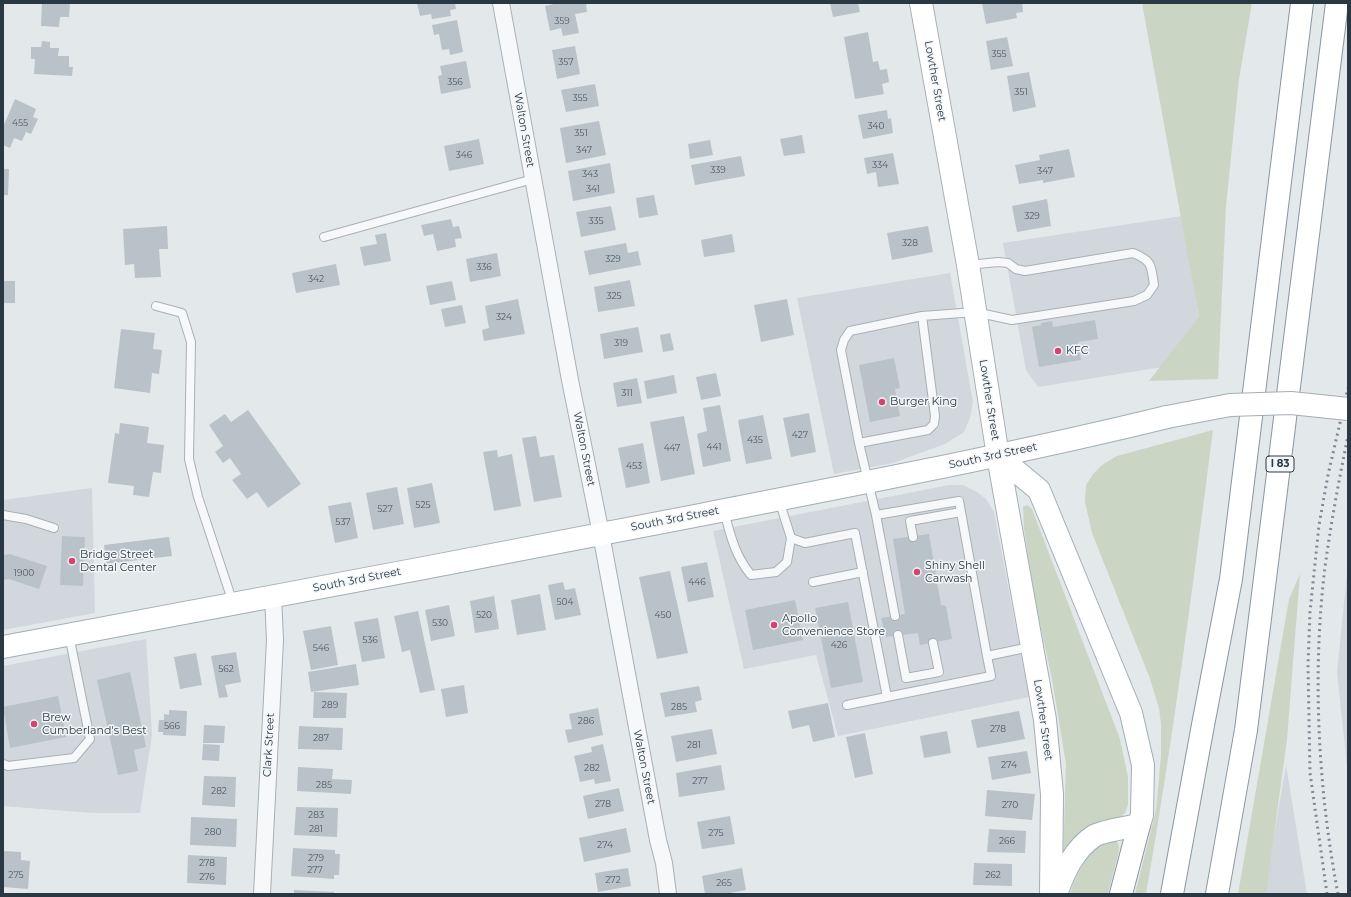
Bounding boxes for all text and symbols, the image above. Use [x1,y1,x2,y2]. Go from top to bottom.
house number: 359 [554,16,570,26]
street label: Lowther Street [921,39,949,123]
house number: 355 [991,49,1007,59]
house number: 357 [558,57,574,67]
house number: 356 [447,77,463,87]
house number: 351 [1014,87,1028,97]
street label: Walton Street [511,92,537,168]
house number: 355 [572,93,588,103]
house number: 455 [12,118,28,128]
house number: 340 [868,121,884,131]
house number: 351 [574,128,588,138]
house number: 347 [576,145,592,155]
house number: 346 [456,150,472,160]
house number: 334 [872,160,888,170]
house number: 339 [710,165,726,175]
house number: 347 [1037,166,1053,176]
house number: 343 [582,169,598,179]
house number: 341 [586,184,600,194]
house number: 329 [1024,211,1040,221]
house number: 335 [588,216,604,226]
house number: 328 [902,238,918,248]
house number: 329 [605,254,621,264]
house number: 336 [476,262,492,272]
house number: 342 [308,274,324,284]
house number: 325 [606,291,622,301]
house number: 324 [496,312,512,322]
house number: 319 [614,338,628,348]
place label: KFC [1066,344,1088,358]
marker: KFC [1053,346,1063,356]
street label: Lowther Street [976,358,1002,442]
house number: 311 [621,388,633,398]
place label: Burger King [890,395,957,409]
marker: Burger King [877,397,887,407]
street label: Walton Street [570,411,598,487]
house number: 427 [792,430,808,440]
house number: 435 [747,435,763,445]
street label: South 3rd Street [948,440,1038,472]
house number: 441 [707,442,721,452]
house number: 447 [664,443,680,453]
road number: I 83 [1266,456,1294,472]
house number: 453 [626,461,642,471]
house number: 525 [415,500,431,510]
house number: 527 [377,504,393,514]
street label: South 3rd Street [630,504,720,534]
house number: 537 [335,517,351,527]
place label: Bridge Street Dental Center [80,548,157,574]
marker: Bridge Street Dental Center [67,556,77,566]
place label: Shiny Shell Carwash [925,559,985,585]
street label: South 3rd Street [312,565,402,595]
marker: Shiny Shell Carwash [912,567,922,577]
house number: 1900 [14,568,34,578]
house number: 446 [688,577,706,587]
house number: 504 [556,597,574,607]
house number: 520 [476,610,492,620]
house number: 450 [655,610,671,620]
place label: Apollo Convenience Store [782,612,885,638]
house number: 530 [432,618,448,628]
marker: Apollo Convenience Store [769,620,779,630]
house number: 536 [362,635,378,645]
house number: 426 [831,640,847,650]
house number: 546 [313,643,329,653]
house number: 562 [218,664,234,674]
street label: Lowther Street [1031,678,1055,762]
house number: 289 [322,700,338,710]
house number: 285 [671,702,687,712]
place label: Brew Cumberland's Best [42,711,147,737]
street label: Clark Street [261,713,277,777]
house number: 286 [578,716,594,726]
marker: Brew Cumberland's Best [29,719,39,729]
house number: 566 [164,721,180,731]
house number: 278 [990,724,1006,734]
street label: Walton Street [630,729,658,805]
house number: 287 [313,733,329,743]
house number: 281 [687,740,701,750]
house number: 274 [1001,760,1017,770]
house number: 282 [584,763,600,773]
house number: 277 [692,776,708,786]
house number: 285 [316,780,332,790]
house number: 282 [211,786,227,796]
house number: 278 [595,799,611,809]
house number: 270 [1002,800,1018,810]
house number: 283 [308,810,324,820]
house number: 281 [309,824,323,834]
house number: 280 [205,827,221,837]
house number: 275 [708,828,724,838]
house number: 266 [999,836,1015,846]
house number: 274 [597,840,613,850]
house number: 279 [308,853,324,863]
house number: 278 [199,858,215,868]
house number: 277 [307,865,323,875]
house number: 275 [8,870,24,880]
house number: 262 [985,870,1001,880]
house number: 276 [199,872,215,882]
house number: 272 [605,875,621,885]
house number: 265 [716,878,732,888]

